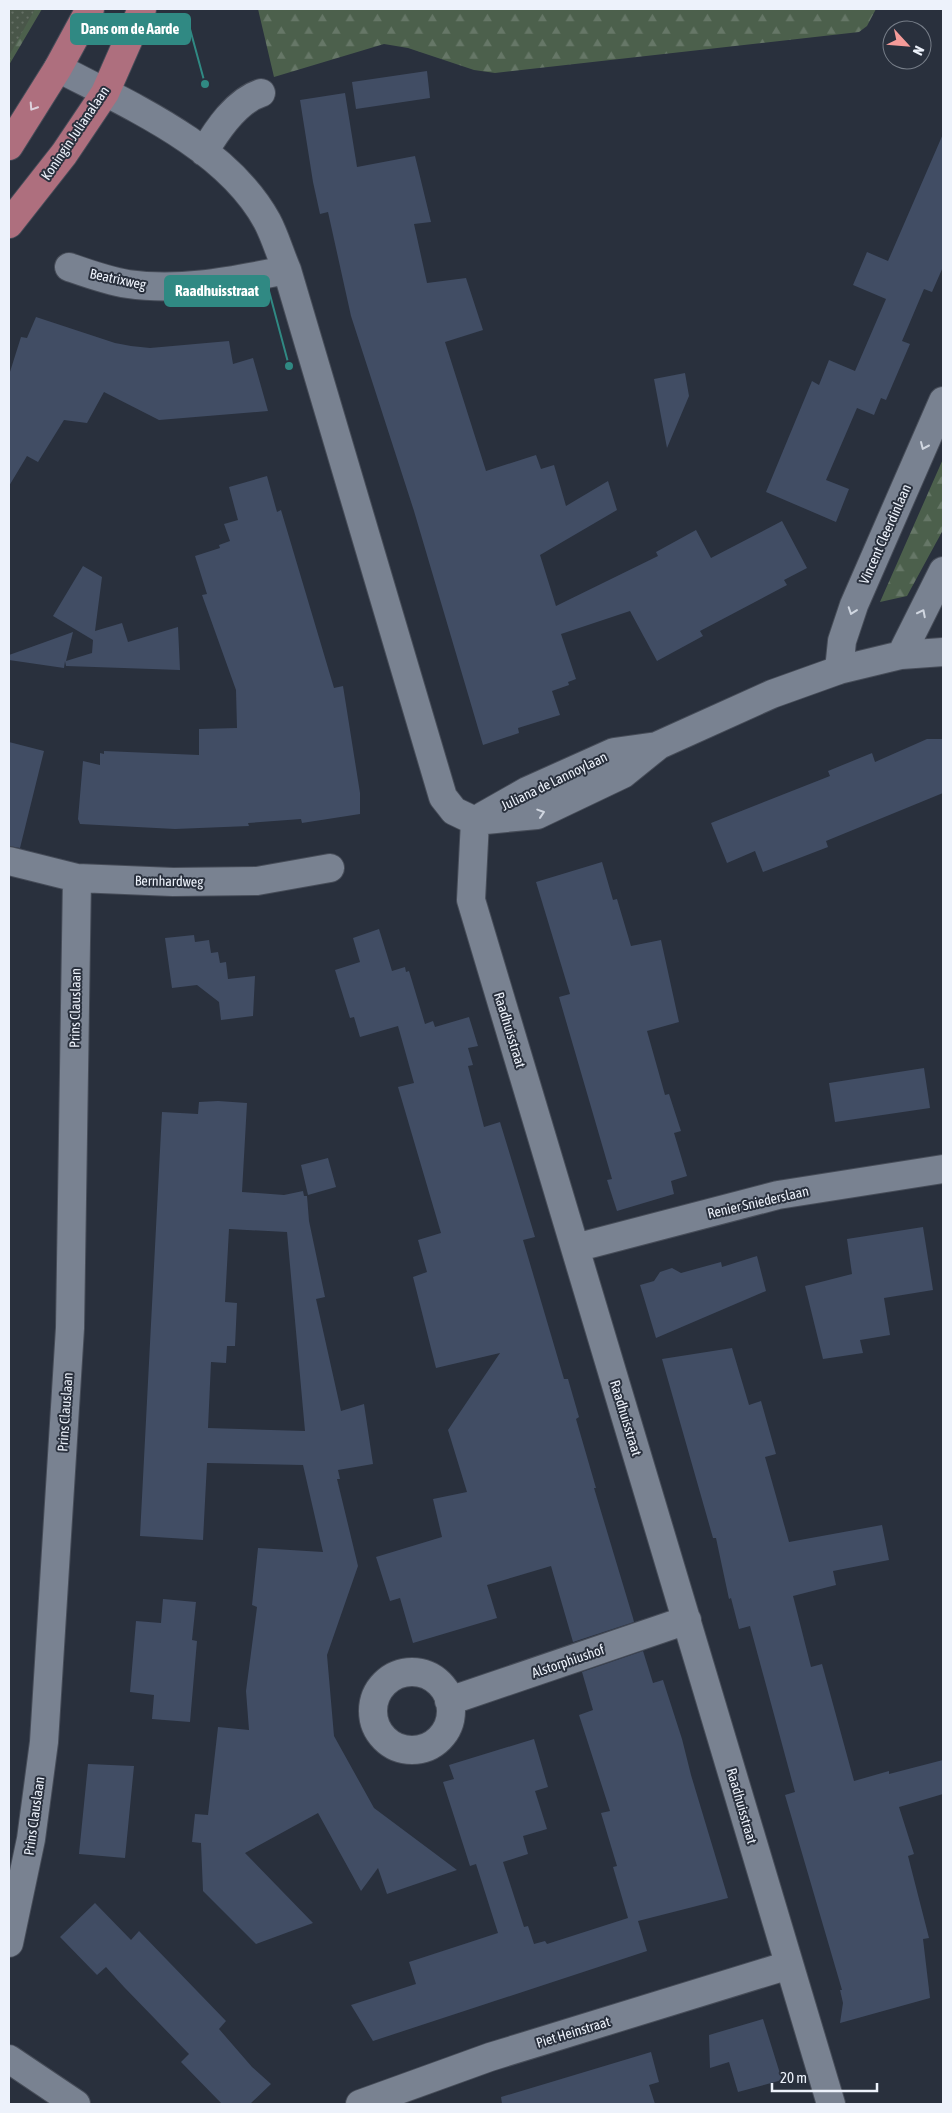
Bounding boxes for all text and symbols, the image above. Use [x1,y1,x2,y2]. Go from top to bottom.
callout: Dans om de Aarde [71,14,190,44]
text: Dans om de Aarde [81,20,179,37]
north arrow [882,20,932,70]
text: N [910,43,928,58]
street label: Koningin Julianalaan [38,83,112,183]
one-way arrow [29,101,39,110]
street label: Beatrixweg [88,265,148,293]
callout: Raadhuisstraat [165,276,269,306]
text: Raadhuisstraat [175,282,260,299]
one-way arrow [919,441,930,450]
street label: Vincent Cleerdinlaan [856,481,914,587]
one-way arrow [848,606,858,615]
one-way arrow [916,609,926,618]
street label: Juliana de Lannoylaan [498,748,610,814]
one-way arrow [536,808,544,818]
street label: Bernhardweg [135,872,203,890]
street label: Prins Clauslaan [66,968,84,1048]
street label: Raadhuisstraat [491,990,529,1070]
street label: Renier Sniederslaan [706,1183,810,1221]
street label: Prins Clauslaan [54,1372,76,1452]
street label: Raadhuisstraat [607,1378,645,1458]
street label: Alstorphiushof [530,1641,607,1681]
street label: Raadhuisstraat [724,1766,760,1846]
street label: Prins Clauslaan [21,1775,47,1857]
street label: Piet Heinstraat [534,2013,612,2051]
scale bar [772,2060,877,2092]
text: 20 m [780,2069,807,2086]

